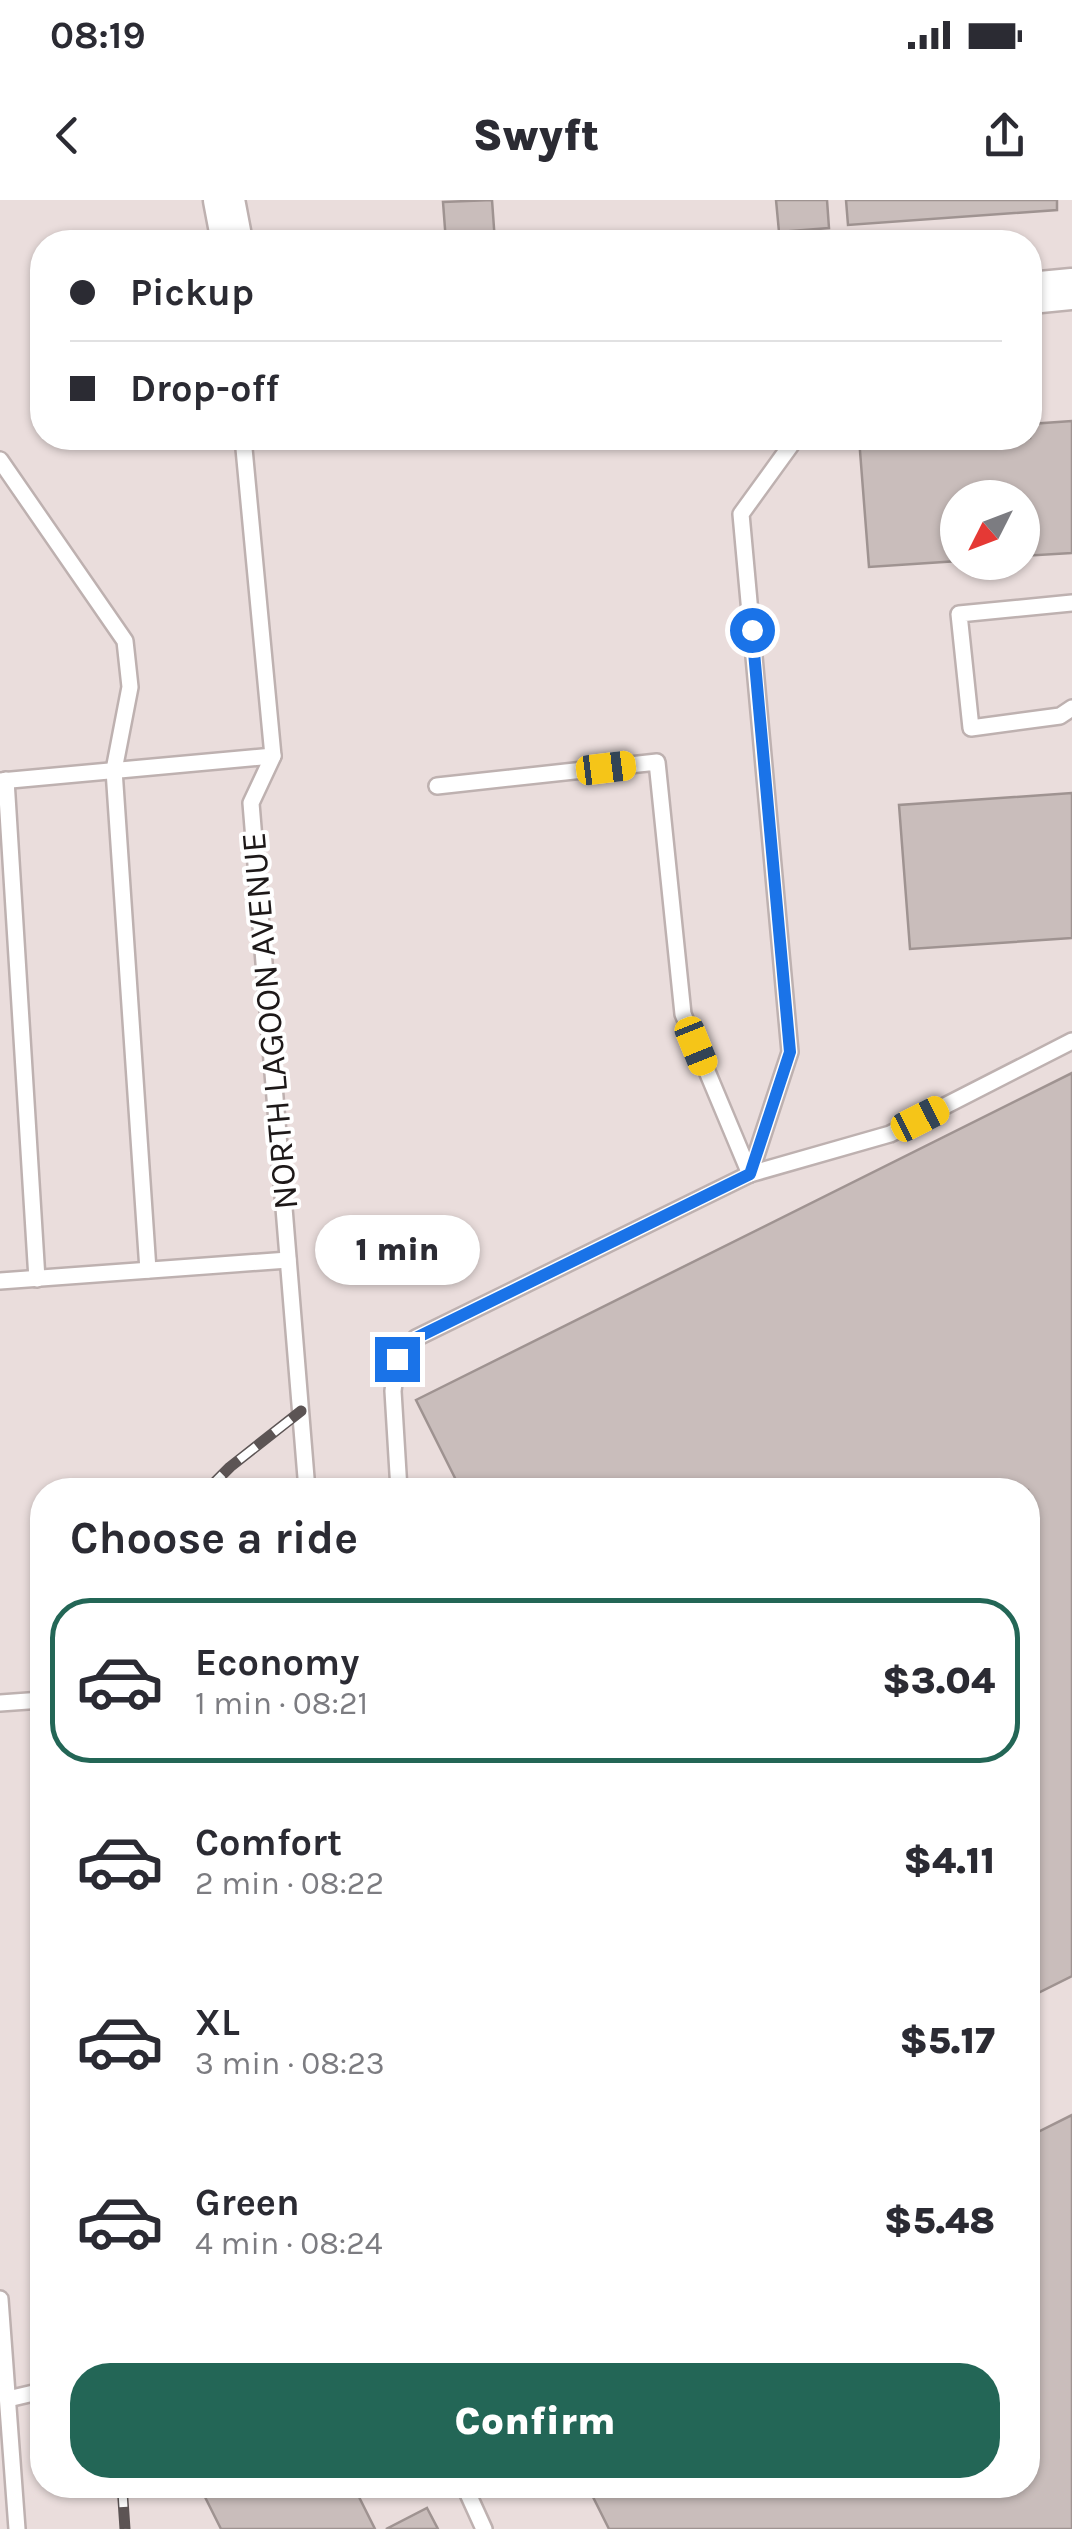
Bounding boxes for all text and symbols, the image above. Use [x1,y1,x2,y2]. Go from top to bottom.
text: 08:19 [50,13,146,58]
icon: back [40,108,95,163]
icon: share [977,108,1032,163]
text: Swyft [473,109,599,161]
text: Pickup [130,270,254,315]
text: Drop-off [130,366,279,411]
north arrow [940,480,1040,580]
map controls [940,480,1040,580]
route start [730,608,775,653]
car [574,749,638,787]
street label: NORTH LAGOON AVENUE [233,831,306,1211]
car [671,1013,721,1079]
car [886,1092,954,1146]
callout: 1 min [314,1214,480,1284]
text: 1 min [356,1231,439,1268]
route end [375,1337,420,1382]
text: Choose a ride [70,1512,358,1564]
icon: car [75,1636,165,1726]
text: Economy [195,1640,359,1685]
text: $3.04 [882,1658,995,1703]
text: 1 min · 08:21 [195,1685,368,1722]
icon: car [75,1816,165,1906]
text: Comfort [195,1820,342,1865]
text: $4.11 [904,1838,995,1883]
text: 2 min · 08:22 [195,1865,384,1902]
icon: car [75,1996,165,2086]
text: XL [195,2000,240,2045]
text: $5.17 [899,2018,995,2063]
text: 3 min · 08:23 [195,2045,385,2082]
icon: car [75,2176,165,2266]
text: Green [195,2180,300,2225]
text: $5.48 [884,2198,995,2243]
text: 4 min · 08:24 [195,2225,383,2262]
button: Confirm [70,2363,1000,2478]

